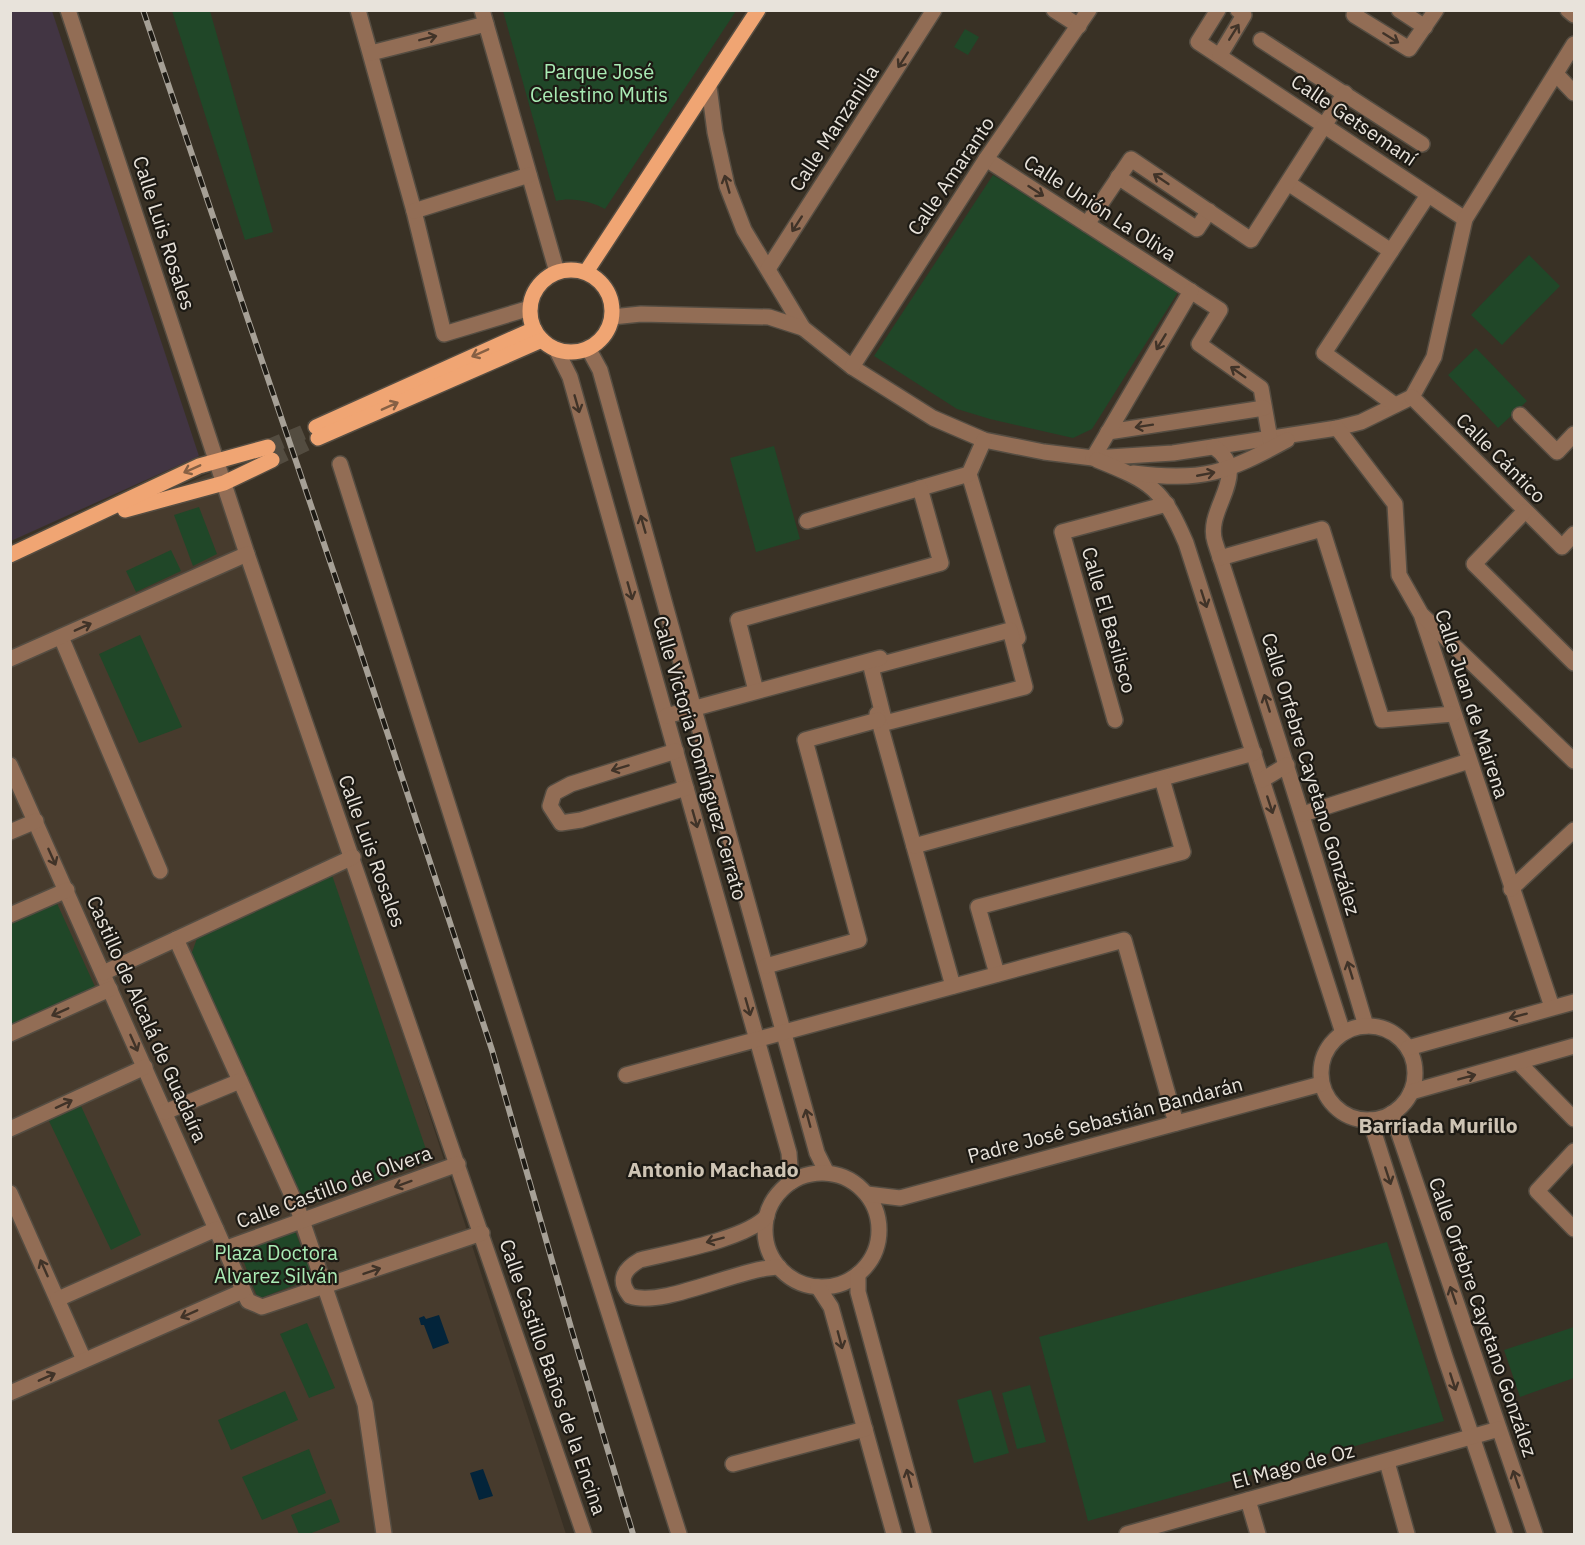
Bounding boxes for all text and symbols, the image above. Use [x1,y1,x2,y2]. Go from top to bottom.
one-way arrow [1229,24,1241,41]
one-way arrow [418,32,437,44]
one-way arrow [1382,32,1399,44]
one-way arrow [896,51,908,68]
park label: Parque José Celestino Mutis [530,58,668,108]
street label: Calle Manzanilla [783,59,885,196]
street label: Calle Getsemaní [1286,67,1423,172]
street label: Calle Amaranto [901,111,1000,240]
street label: Calle Unión La Oliva [1019,148,1182,267]
street label: Calle Luis Rosales [127,152,202,313]
one-way arrow [1153,173,1169,185]
one-way arrow [721,175,732,194]
one-way arrow [1027,185,1043,197]
one-way arrow [791,215,803,232]
one-way arrow [1155,333,1167,350]
one-way arrow [472,347,490,359]
one-way arrow [1231,365,1247,378]
one-way arrow [572,394,583,413]
one-way arrow [381,400,399,411]
street label: Calle Cántico [1450,407,1552,509]
one-way arrow [1135,421,1155,432]
one-way arrow [183,464,202,475]
one-way arrow [1196,468,1215,479]
one-way arrow [637,515,648,534]
street label: Calle El Basilisco [1076,543,1143,696]
one-way arrow [625,582,636,601]
one-way arrow [1200,589,1211,608]
street label: Calle Juan de Mairena [1429,606,1516,802]
street label: Calle Victoria Domínguez Cerrato [647,613,754,903]
one-way arrow [73,621,92,632]
street label: Calle Orfebre Cayetano González [1256,629,1367,918]
one-way arrow [1261,694,1272,713]
one-way arrow [611,764,630,775]
street label: Calle Luis Rosales [332,771,413,931]
one-way arrow [1265,795,1276,814]
one-way arrow [690,809,701,828]
one-way arrow [46,847,58,865]
street label: Castillo de Alcalá de Guadaíra [81,891,214,1147]
one-way arrow [1344,961,1355,980]
one-way arrow [743,997,754,1016]
one-way arrow [52,1006,70,1018]
one-way arrow [1509,1011,1528,1023]
one-way arrow [129,1033,140,1051]
street label: Padre José Sebastián Bandarán [964,1070,1245,1169]
one-way arrow [1457,1071,1476,1083]
one-way arrow [54,1098,72,1110]
one-way arrow [802,1109,813,1128]
district label: Barriada Murillo [1358,1111,1518,1139]
street label: Calle Castillo de Olvera [232,1138,436,1234]
district label: Antonio Machado [627,1155,799,1183]
one-way arrow [1383,1166,1394,1185]
street label: Calle Orfebre Cayetano González [1423,1173,1544,1460]
one-way arrow [394,1180,413,1191]
street label: Calle Castillo Baños de la Encina [493,1235,614,1519]
one-way arrow [706,1235,725,1246]
park label: Plaza Doctora Alvarez Silván [214,1239,338,1289]
one-way arrow [38,1259,49,1277]
one-way arrow [362,1264,381,1275]
one-way arrow [1447,1285,1458,1304]
one-way arrow [180,1310,198,1321]
one-way arrow [835,1330,847,1349]
one-way arrow [38,1370,56,1382]
one-way arrow [1448,1372,1459,1391]
street label: El Mago de Oz [1229,1436,1357,1495]
one-way arrow [902,1469,914,1488]
one-way arrow [1510,1470,1521,1489]

